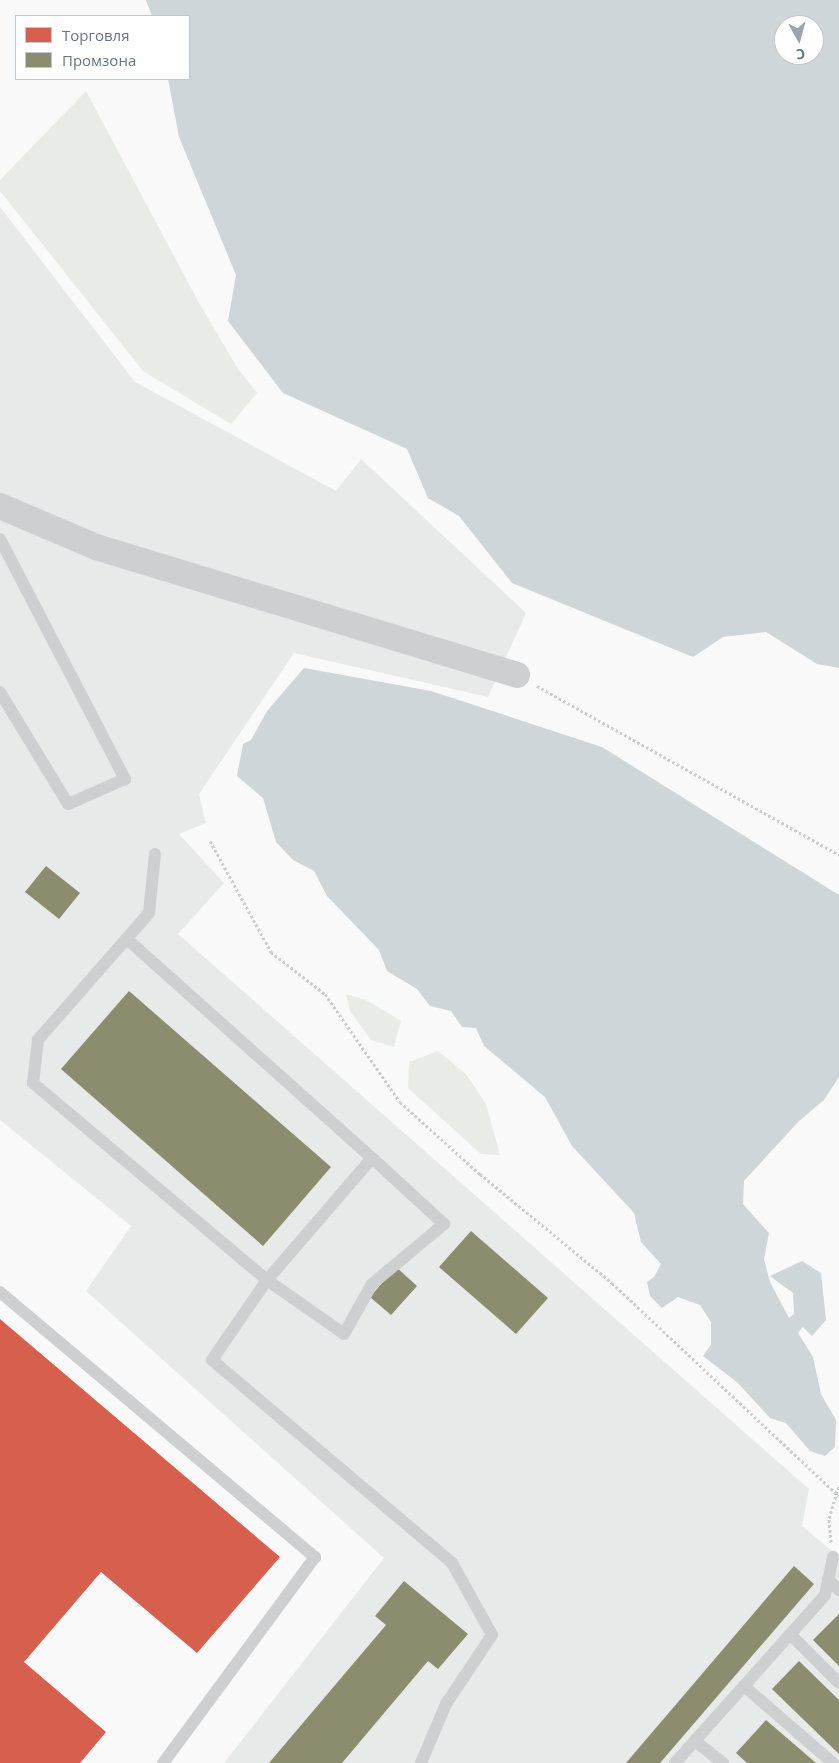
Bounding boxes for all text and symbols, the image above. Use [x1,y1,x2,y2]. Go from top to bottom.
legend [15,15,190,80]
north arrow [774,15,824,65]
text: Торговля [62,25,129,45]
text: С [795,44,806,64]
text: Промзона [62,50,136,70]

